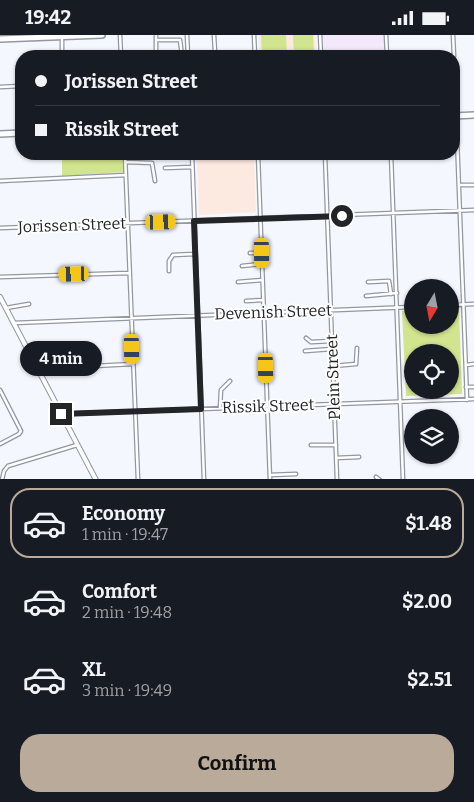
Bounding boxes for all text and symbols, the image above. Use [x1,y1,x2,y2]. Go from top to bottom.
text: 19:42 [25,6,71,29]
text: Jorissen Street [65,70,198,93]
text: Rissik Street [65,118,179,141]
route start [331,205,353,227]
street label: Jorissen Street [16,214,127,236]
car [145,214,176,230]
car [254,238,269,268]
car [58,266,89,282]
north arrow [404,279,459,334]
map controls [404,279,459,464]
street label: Devenish Street [214,300,332,324]
car [124,334,139,364]
street label: Plein Street [322,334,344,420]
callout: 4 min [20,341,102,377]
button: locate [404,344,459,399]
text: 4 min [39,349,83,368]
car [258,353,273,383]
street label: Rissik Street [221,395,315,417]
route end [50,403,72,425]
button: layers [404,409,459,464]
icon: car [22,501,67,546]
text: Economy [82,502,165,525]
text: $1.48 [405,512,452,535]
text: 1 min · 19:47 [82,525,168,544]
icon: car [22,579,67,624]
text: Comfort [82,580,157,603]
text: $2.00 [402,590,452,613]
text: 2 min · 19:48 [82,603,172,622]
icon: car [22,657,67,702]
text: XL [82,658,106,681]
text: $2.51 [407,668,452,691]
text: 3 min · 19:49 [82,681,172,700]
button: Confirm [20,734,454,792]

